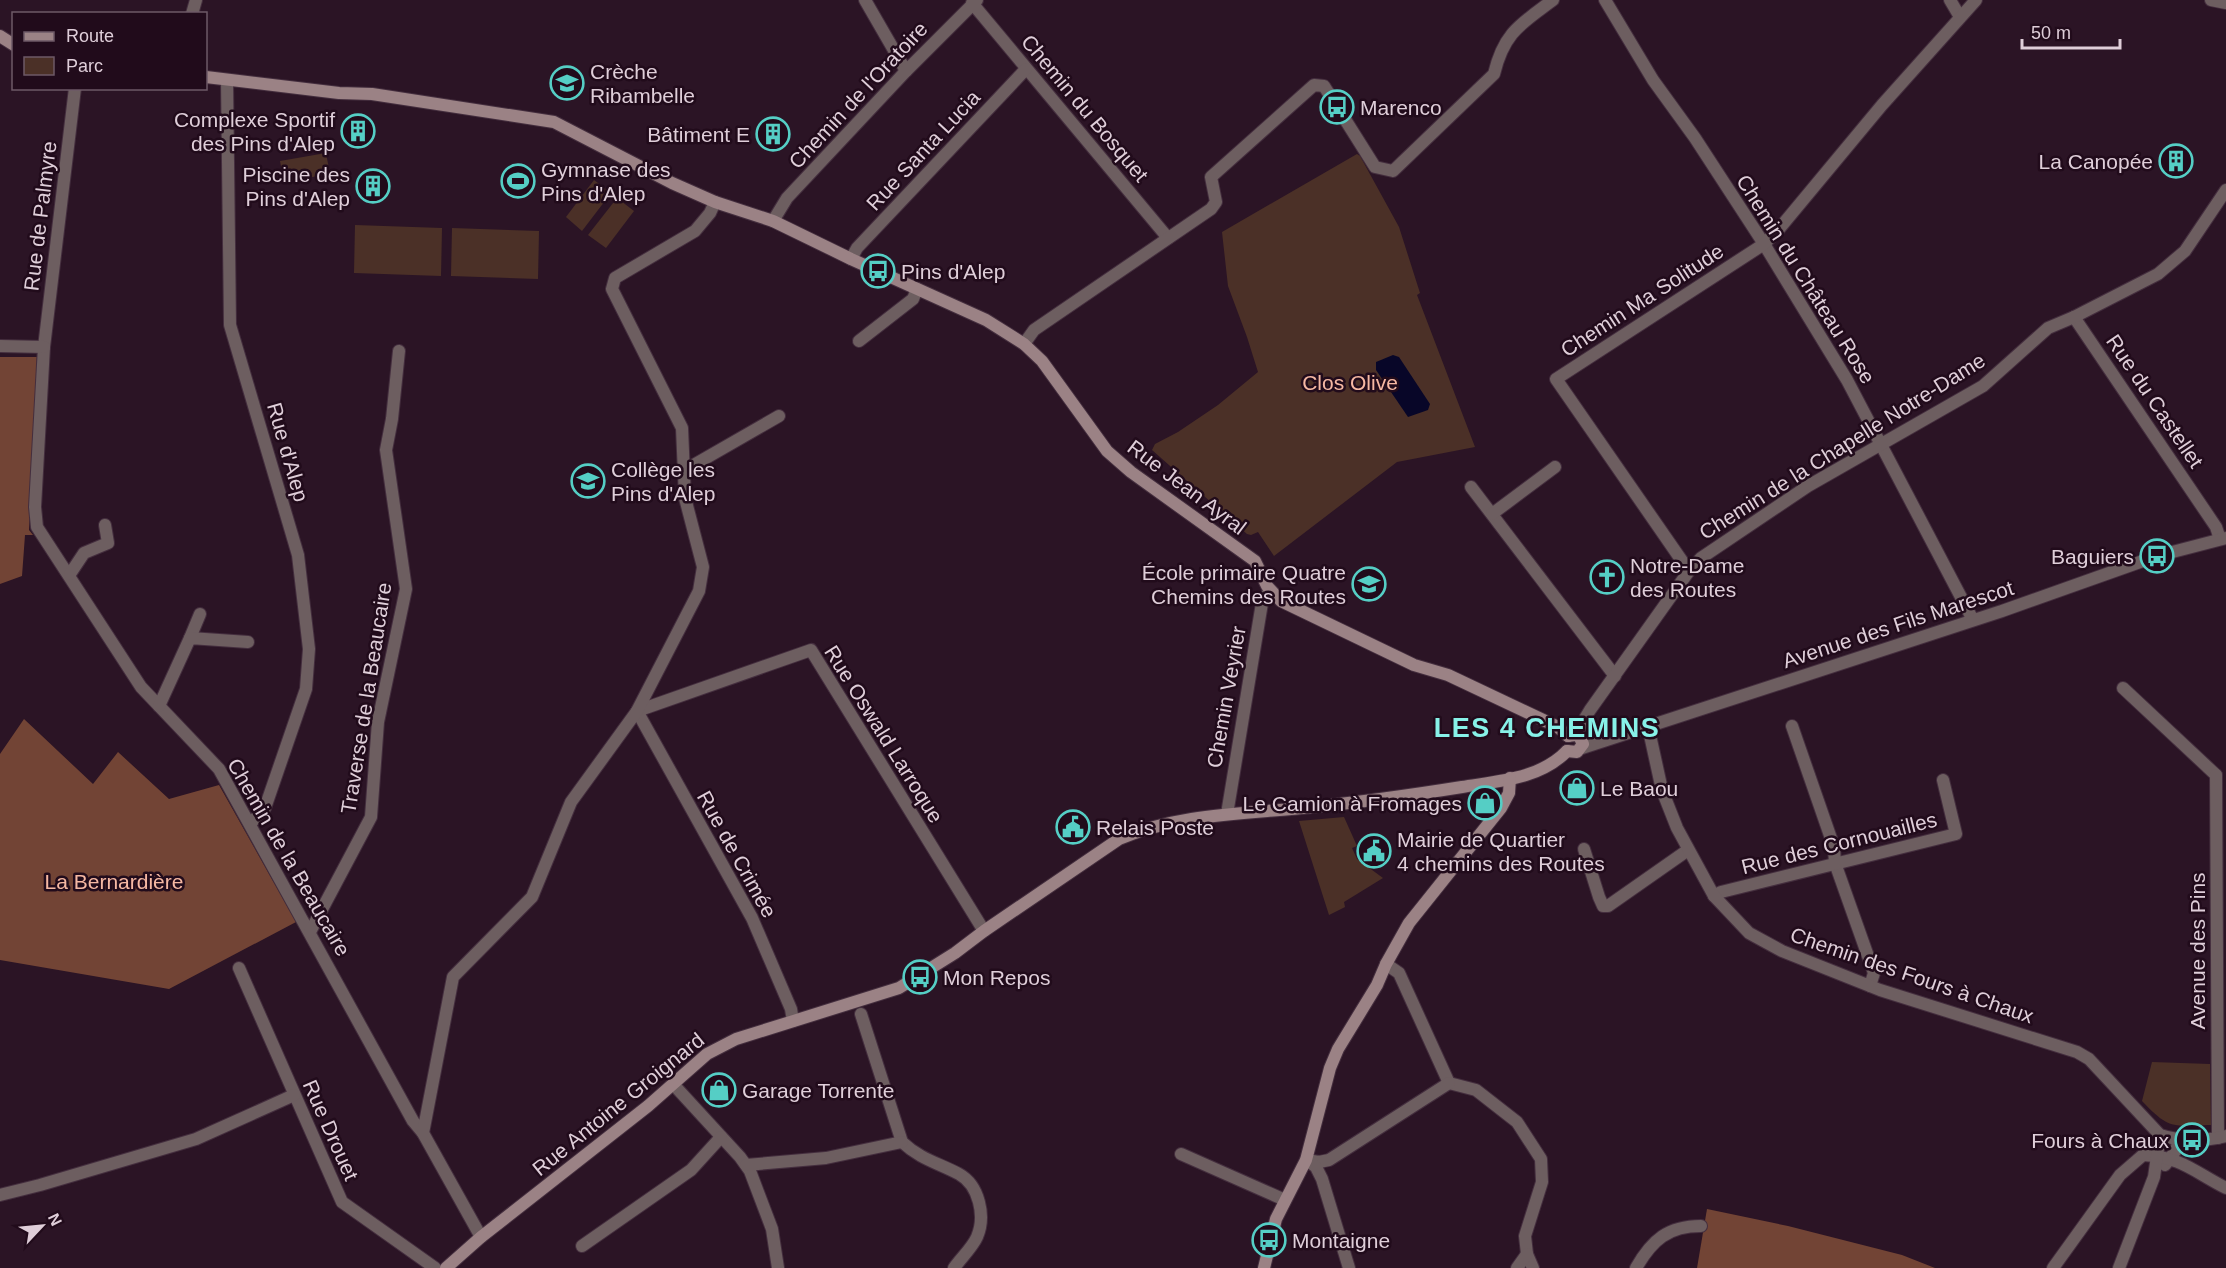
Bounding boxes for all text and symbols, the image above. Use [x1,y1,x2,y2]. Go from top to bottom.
legend [12,12,207,90]
scale bar [2022,12,2120,50]
street label: Chemin de l'Oratoire [784,17,932,173]
text: 50 m [2031,23,2071,43]
text: Route [66,26,114,46]
street label: Chemin du Bosquet [1017,30,1153,186]
text: Parc [66,56,103,76]
place label: Crèche Ribambelle [590,60,695,107]
school or university icon: Crèche Ribambelle [549,65,585,101]
street label: Rue Santa Lucia [862,85,985,215]
bus stop icon: Marenco [1319,89,1355,125]
place label: Marenco [1360,96,1442,119]
place label: Complexe Sportif des Pins d'Alep [174,108,335,155]
building icon: Complexe Sportif des Pins d'Alep [340,113,376,149]
building icon: Bâtiment E [755,116,791,152]
place label: Bâtiment E [647,123,750,146]
street label: Rue de Palmyre [19,140,61,292]
building icon: La Canopée [2158,143,2194,179]
place label: La Canopée [2039,150,2153,173]
place label: Gymnase des Pins d'Alep [541,158,671,205]
place label: Piscine des Pins d'Alep [243,163,350,210]
sports icon: Gymnase des Pins d'Alep [500,163,536,199]
building icon: Piscine des Pins d'Alep [355,168,391,204]
street label: Chemin du Château Rose [1732,170,1880,388]
street label: Chemin Ma Solitude [1556,239,1728,361]
bus stop icon: Pins d'Alep [860,253,896,289]
place label: Pins d'Alep [901,260,1005,283]
street label: Rue du Castellet [2102,330,2208,472]
street label: Chemin de la Chapelle Notre-Dame [1695,348,1989,544]
park label: Clos Olive [1302,371,1398,394]
street label: Rue d'Alep [263,400,313,504]
street label: Rue Jean Ayral [1123,435,1251,539]
place label: Collège les Pins d'Alep [611,458,715,505]
school or university icon: Collège les Pins d'Alep [570,463,606,499]
bus stop icon: Baguiers [2139,538,2175,574]
place label: Baguiers [2051,545,2134,568]
place label: Notre-Dame des Routes [1630,554,1744,601]
church icon: Notre-Dame des Routes [1589,559,1625,595]
place label: École primaire Quatre Chemins des Routes [1142,561,1346,608]
school or university icon: École primaire Quatre Chemins des Routes [1351,566,1387,602]
street label: Avenue des Fils Marescot [1780,576,2016,672]
street label: Traverse de la Beaucaire [336,581,396,815]
street label: Chemin Veyrier [1202,624,1250,770]
street label: Rue Oswald Larroque [820,641,948,827]
district label: LES 4 CHEMINS [1434,713,1660,743]
street label: Chemin de la Beaucaire [223,754,355,960]
shop icon: Le Baou [1559,770,1595,806]
place label: Le Baou [1600,777,1678,800]
shop icon: Le Camion à Fromages [1467,785,1503,821]
street label: Rue de Crimée [693,787,781,921]
place label: Le Camion à Fromages [1243,792,1462,815]
street label: Rue des Cornouailles [1739,808,1939,878]
public building icon: Relais Poste [1055,809,1091,845]
place label: Relais Poste [1096,816,1214,839]
place label: Mairie de Quartier 4 chemins des Routes [1397,828,1605,875]
public building icon: Mairie de Quartier 4 chemins des Routes [1356,833,1392,869]
park label: La Bernardière [45,870,183,893]
street label: Avenue des Pins [2186,872,2209,1030]
street label: Chemin des Fours à Chaux [1787,923,2037,1028]
bus stop icon: Mon Repos [902,959,938,995]
place label: Mon Repos [943,966,1050,989]
street label: Rue Antoine Groignard [528,1028,708,1180]
shop icon: Garage Torrente [701,1072,737,1108]
street label: Rue Drouet [299,1076,363,1184]
place label: Garage Torrente [742,1079,895,1102]
bus stop icon: Fours à Chaux [2174,1122,2210,1158]
place label: Fours à Chaux [2031,1129,2169,1152]
north arrow [12,1196,72,1256]
text: N [45,1211,65,1229]
bus stop icon: Montaigne [1251,1222,1287,1258]
place label: Montaigne [1292,1229,1390,1252]

